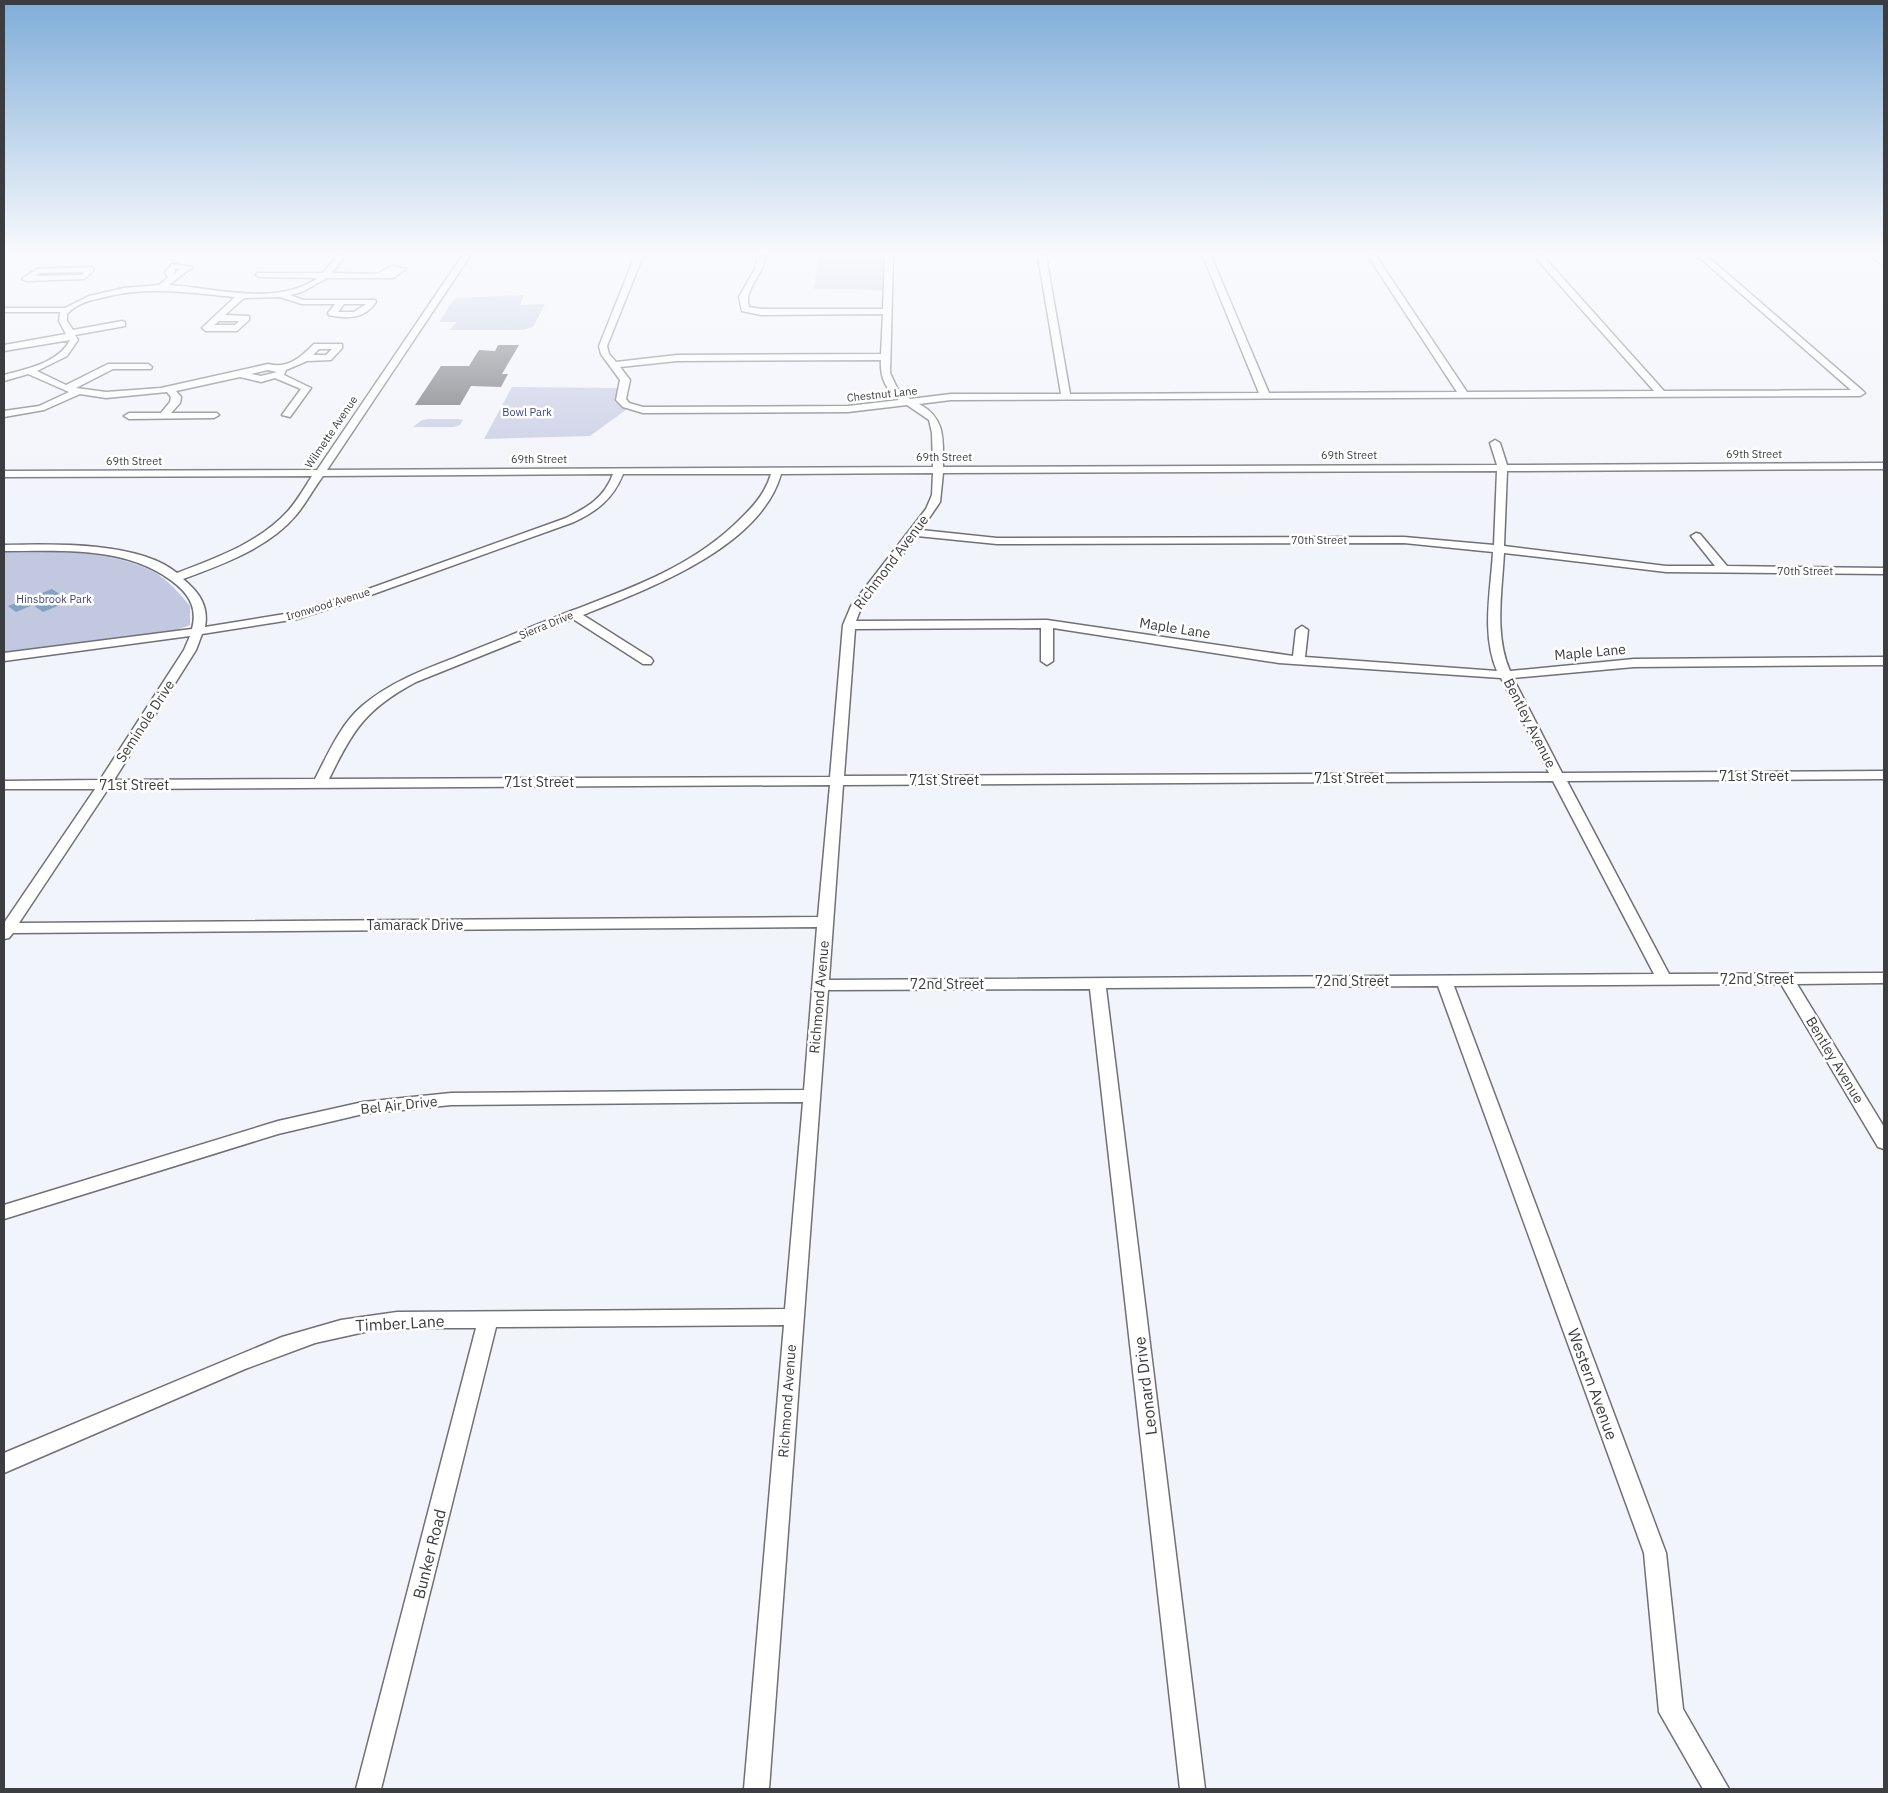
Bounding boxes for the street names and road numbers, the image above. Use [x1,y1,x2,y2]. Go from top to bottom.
street label: Chestnut Lane [846,383,918,405]
street label: Wilmette Avenue [302,393,360,471]
street label: 69th Street [1726,447,1782,461]
street label: 69th Street [1321,448,1377,462]
street label: 69th Street [916,450,972,464]
street label: 69th Street [511,452,567,466]
street label: 69th Street [106,454,162,468]
street label: Richmond Avenue [850,511,933,613]
street label: 70th Street [1291,533,1347,547]
street label: 70th Street [1777,564,1833,578]
street label: Ironwood Avenue [284,585,372,623]
street label: Sierra Drive [517,608,575,642]
street label: Maple Lane [1138,613,1212,643]
street label: Maple Lane [1553,640,1627,664]
street label: Bentley Avenue [1500,675,1560,771]
street label: Seminole Drive [112,676,178,766]
street label: 71st Street [1719,767,1789,785]
street label: 71st Street [1314,769,1384,787]
street label: 71st Street [909,771,979,789]
street label: 71st Street [504,773,574,791]
street label: 71st Street [99,776,169,794]
street label: Tamarack Drive [367,916,464,934]
street label: Richmond Avenue [805,939,833,1054]
street label: 72nd Street [1720,970,1794,988]
street label: 72nd Street [1315,972,1389,990]
street label: 72nd Street [910,975,984,993]
street label: Bentley Avenue [1802,1013,1868,1107]
street label: Bel Air Drive [360,1092,439,1118]
street label: Timber Lane [355,1311,445,1335]
street label: Western Avenue [1564,1326,1622,1443]
street label: Leonard Drive [1129,1335,1161,1436]
street label: Richmond Avenue [774,1343,800,1458]
street label: Bunker Road [408,1507,450,1601]

